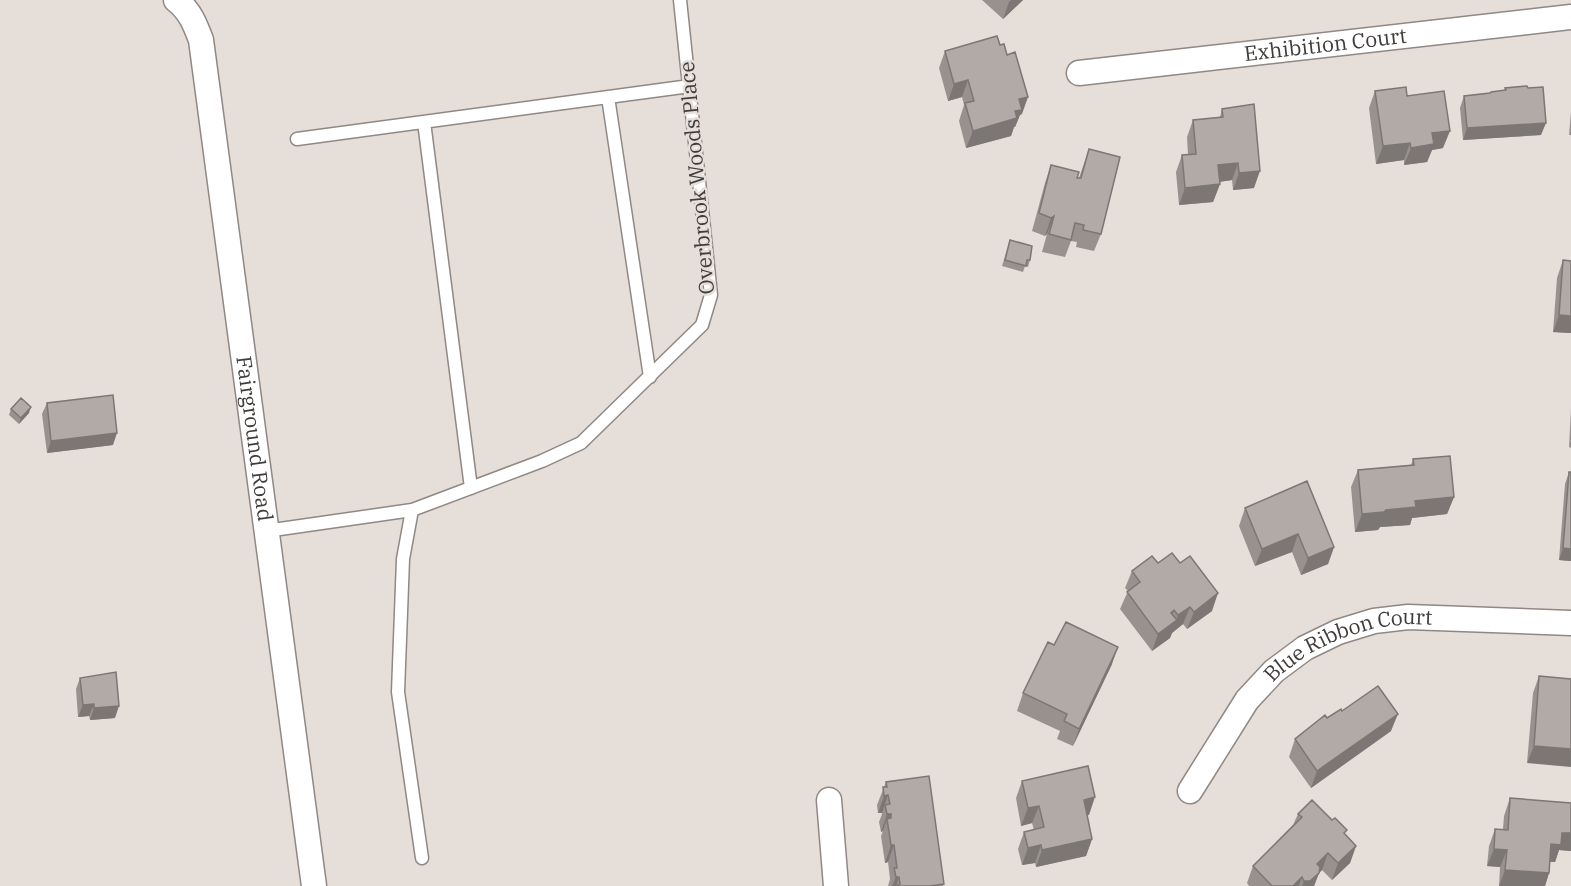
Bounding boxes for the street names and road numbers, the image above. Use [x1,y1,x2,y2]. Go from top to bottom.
street label: Exhibition Court [1242,21,1408,67]
street label: Overbrook Woods Place [672,60,720,296]
street label: Fairground Road [230,354,280,523]
street label: Blue Ribbon Court [1257,602,1433,687]

